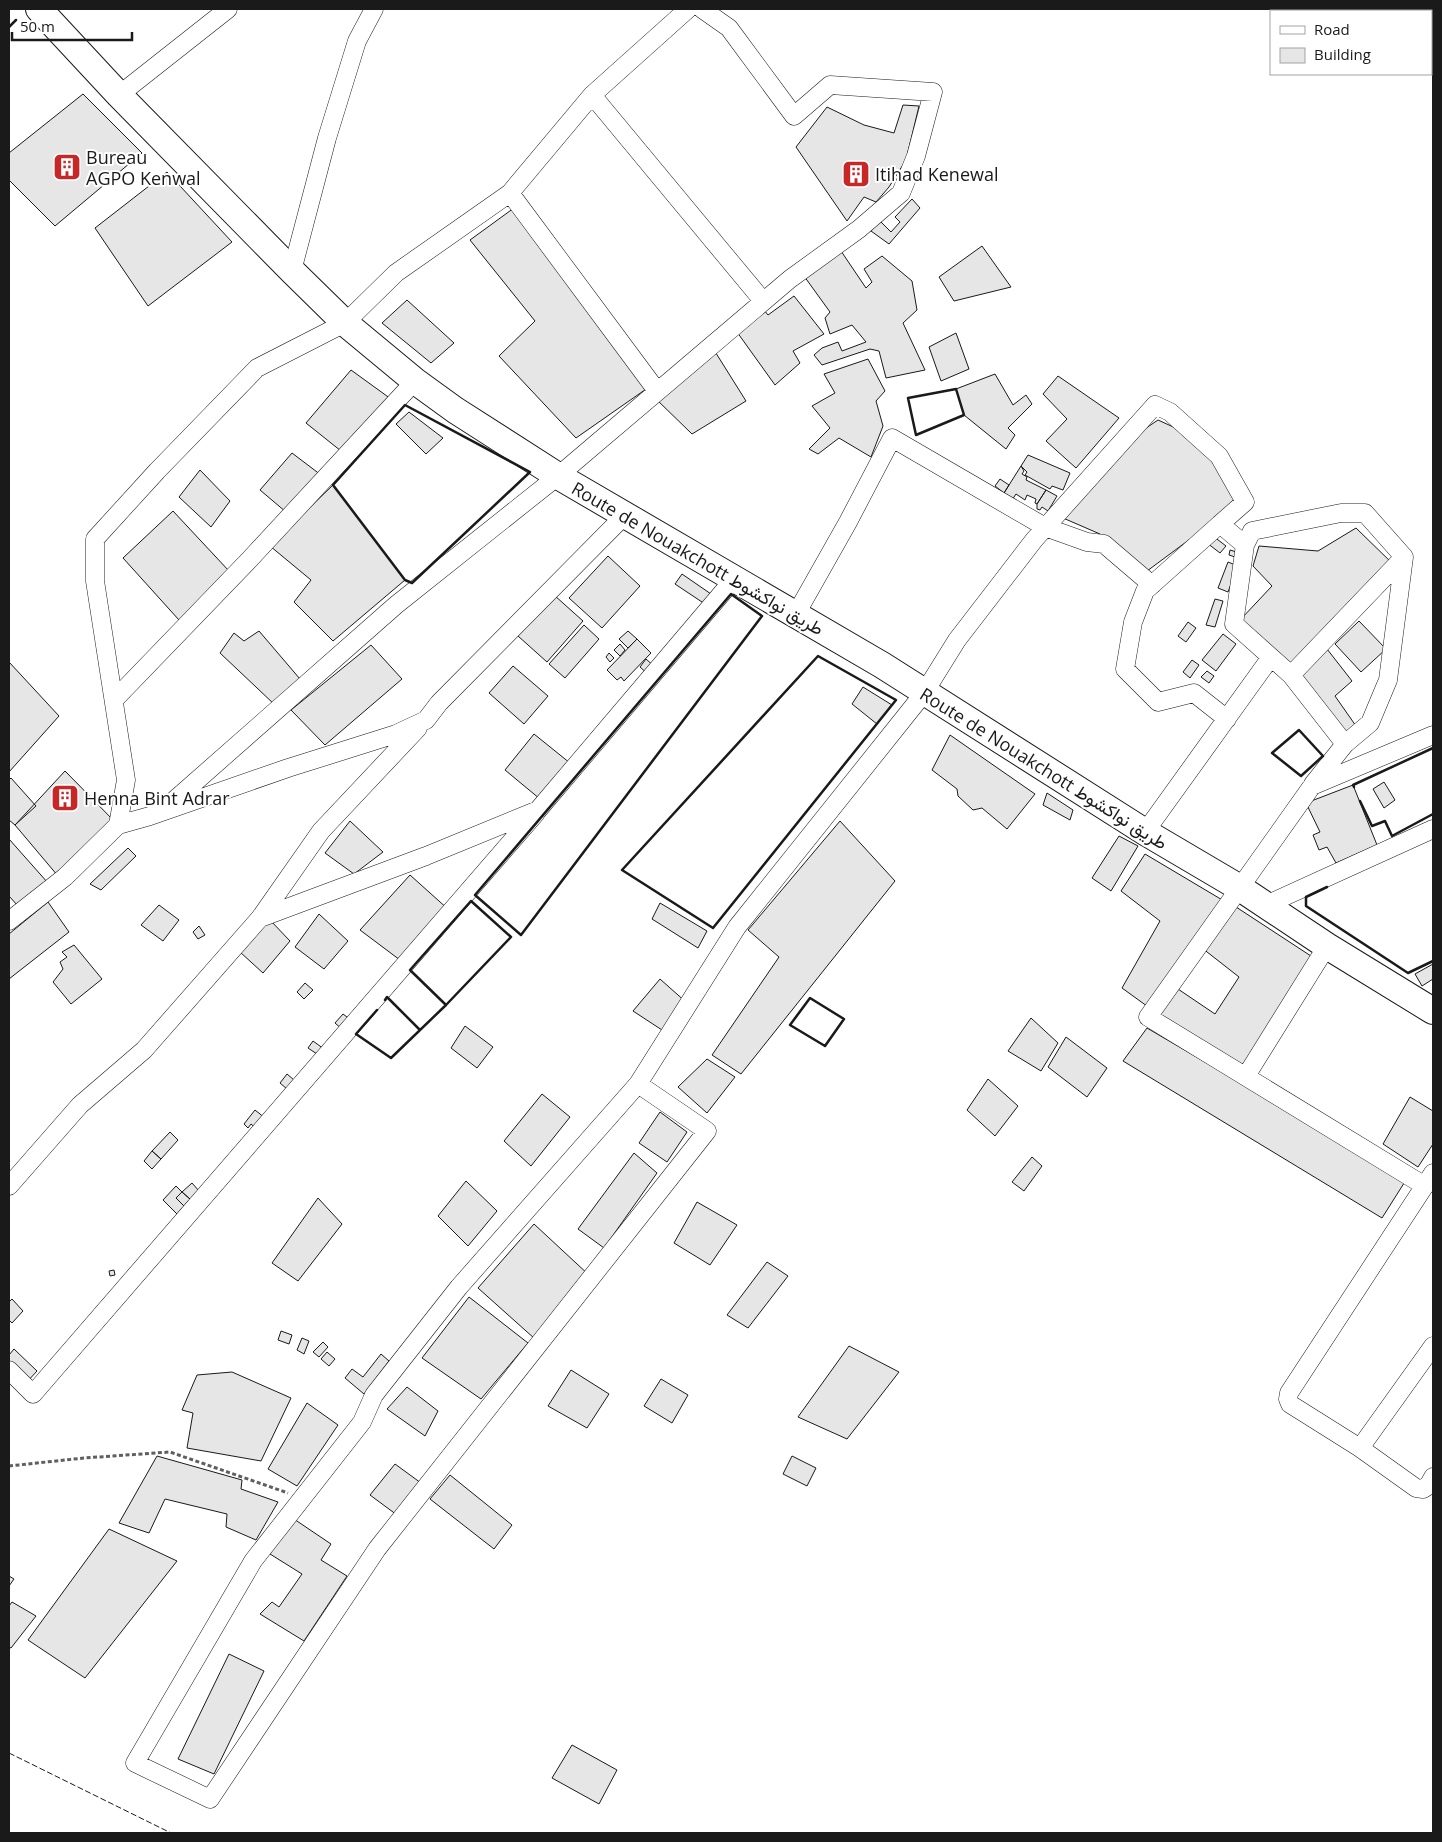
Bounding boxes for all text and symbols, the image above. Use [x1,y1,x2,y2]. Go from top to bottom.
scale bar [12,10,132,42]
legend [1270,10,1432,75]
text: 50 m [20,16,55,36]
text: Road [1314,19,1350,39]
text: Building [1314,44,1371,64]
place label: Bureau AGPO Kenwal [86,145,201,190]
building icon: Bureau AGPO Kenwal [52,152,82,182]
building icon: Itihad Kenewal [841,159,871,189]
place label: Itihad Kenewal [875,162,999,186]
street label: Route de Nouakchott طريق نواكشوط [567,476,829,640]
street label: Route de Nouakchott طريق نواكشوط [916,682,1172,854]
building icon: Henna Bint Adrar [50,783,80,813]
place label: Henna Bint Adrar [84,786,230,810]

